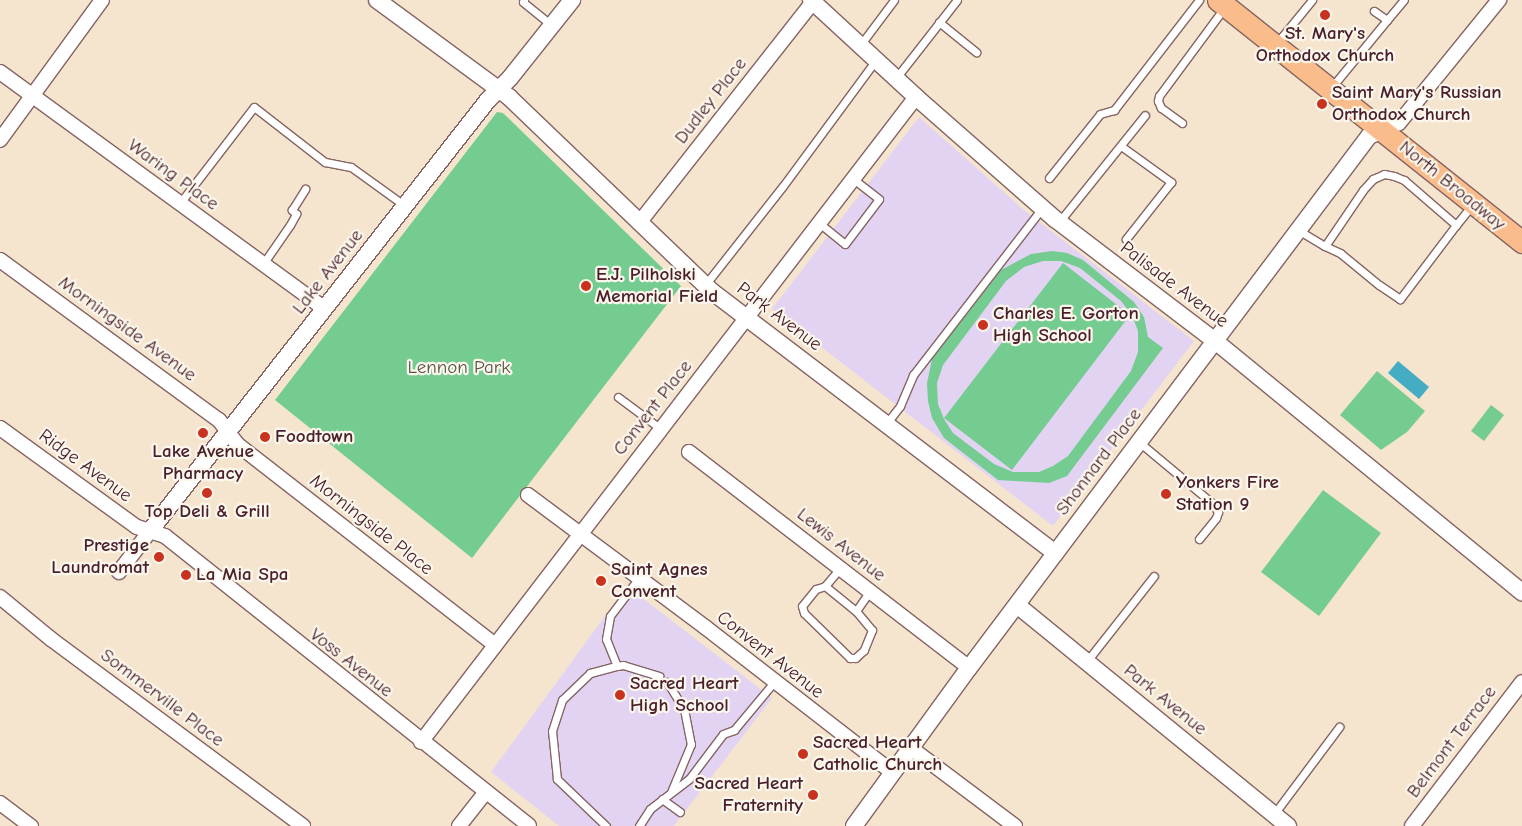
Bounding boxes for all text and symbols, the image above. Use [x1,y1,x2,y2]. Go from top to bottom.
marker: St. Mary's Orthodox Church [1319,9,1331,21]
place label: St. Mary's Orthodox Church [1256,23,1394,67]
street label: Dudley Place [670,53,752,149]
place label: Saint Mary's Russian Orthodox Church [1332,82,1502,126]
marker: Saint Mary's Russian Orthodox Church [1316,98,1328,110]
street label: Waring Place [123,134,223,216]
street label: North Broadway [1394,136,1510,236]
street label: Lake Avenue [288,225,368,319]
street label: Palisade Avenue [1115,237,1233,333]
place label: E.J. Pilholski Memorial Field [596,264,718,308]
street label: Morningside Avenue [54,271,200,387]
street label: Park Avenue [732,278,826,356]
marker: E.J. Pilholski Memorial Field [580,280,592,292]
place label: Charles E. Gorton High School [993,303,1139,347]
marker: Charles E. Gorton High School [977,319,989,331]
street label: Convent Place [609,356,697,460]
park label: Lennon Park [408,357,510,379]
street label: Shonnard Place [1051,404,1147,520]
street label: Ridge Avenue [34,425,136,507]
place label: Foodtown [275,426,353,448]
marker: Lake Avenue Pharmacy [197,427,209,439]
marker: Foodtown [259,431,271,443]
place label: Lake Avenue Pharmacy [152,441,254,485]
street label: Morningside Place [305,470,437,580]
place label: Yonkers Fire Station 9 [1176,472,1279,516]
marker: Top Deli & Grill [201,487,213,499]
marker: Yonkers Fire Station 9 [1160,488,1172,500]
place label: Top Deli & Grill [144,501,270,523]
street label: Lewis Avenue [792,503,890,587]
place label: Prestige Laundromat [51,535,149,579]
marker: Prestige Laundromat [153,551,165,563]
place label: Saint Agnes Convent [611,559,708,603]
place label: La Mia Spa [196,564,288,586]
marker: La Mia Spa [180,569,192,581]
marker: Saint Agnes Convent [595,575,607,587]
street label: Convent Avenue [712,606,828,704]
street label: Voss Avenue [305,624,397,702]
street label: Sommerville Place [96,644,228,752]
street label: Park Avenue [1119,659,1211,741]
place label: Sacred Heart High School [630,673,738,717]
street label: Belmont Terrace [1402,681,1502,803]
marker: Sacred Heart High School [614,689,626,701]
place label: Sacred Heart Catholic Church [813,732,942,776]
marker: Sacred Heart Catholic Church [797,748,809,760]
place label: Sacred Heart Fraternity [695,773,803,817]
marker: Sacred Heart Fraternity [807,789,819,801]

